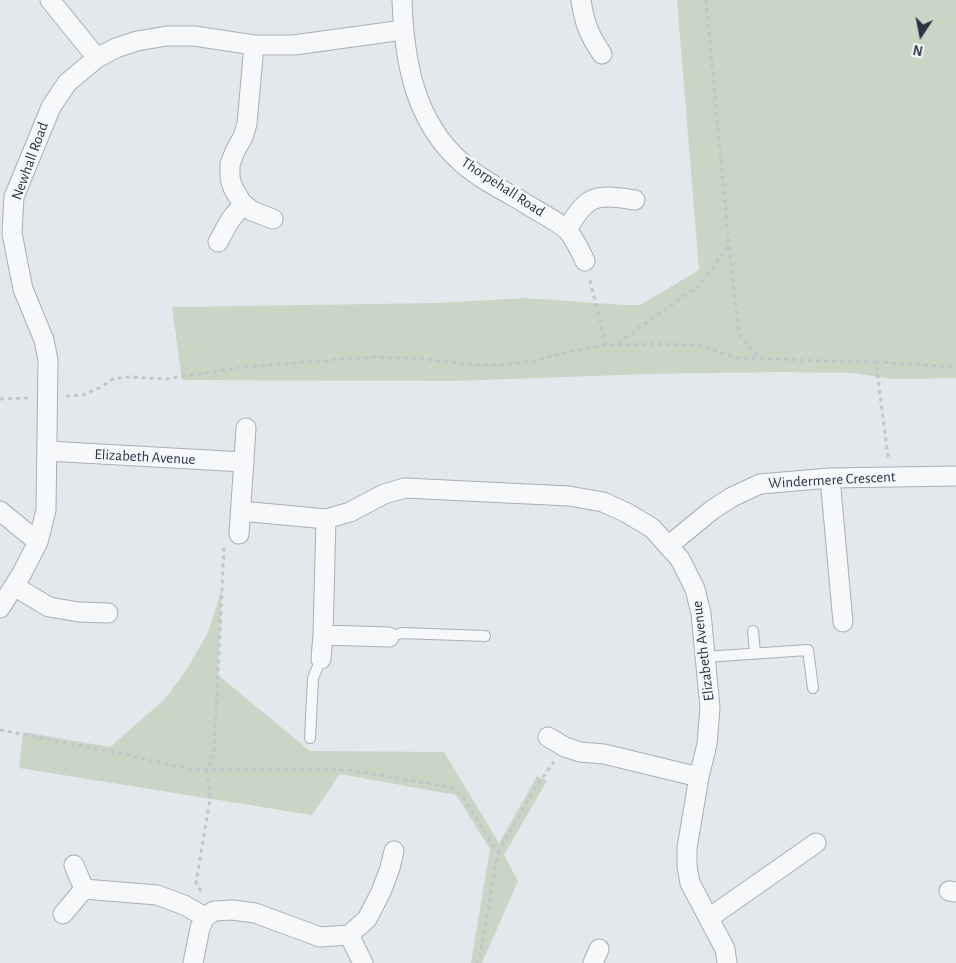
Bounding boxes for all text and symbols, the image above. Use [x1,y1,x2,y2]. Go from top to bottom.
north arrow [896,10,946,60]
text: N [912,42,924,58]
street label: Newhall Road [8,120,52,202]
street label: Thorpehall Road [458,153,548,221]
street label: Elizabeth Avenue [94,445,196,469]
street label: Windermere Crescent [768,468,896,492]
street label: Elizabeth Avenue [688,600,718,702]

